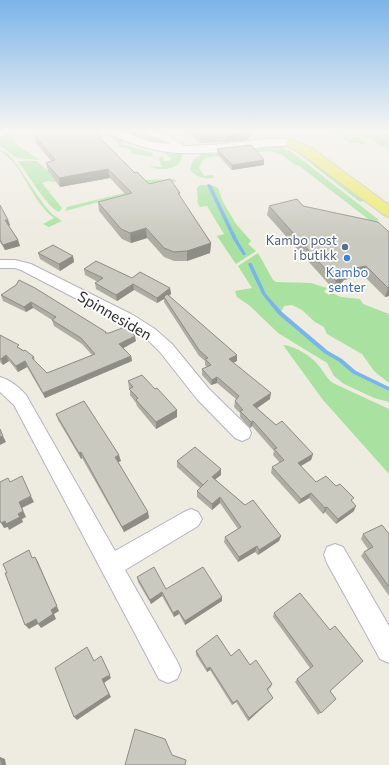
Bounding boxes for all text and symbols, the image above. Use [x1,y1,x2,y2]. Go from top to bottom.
place label: Kambo post i butikk [266,232,337,263]
marker: Kambo post i butikk [340,242,350,252]
marker: Kambo senter [342,253,352,263]
place label: Kambo senter [326,264,368,295]
street label: Spinnesiden [75,287,155,343]

